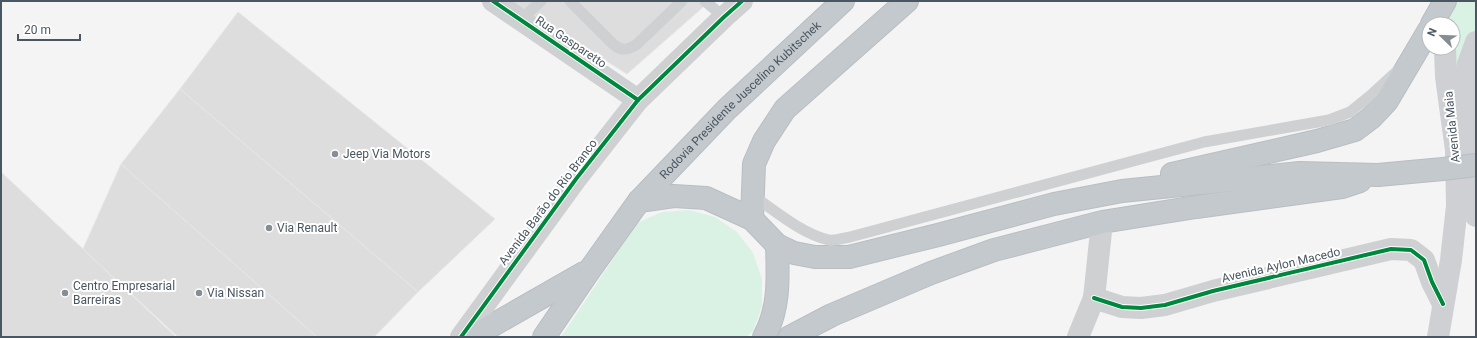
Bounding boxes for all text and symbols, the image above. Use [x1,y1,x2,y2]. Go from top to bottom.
street label: Rua Gasparetto [533,13,609,71]
scale bar [18,16,80,42]
north arrow [1421,16,1461,56]
street label: Rodovia Presidente Juscelino Kubitschek [657,18,824,182]
text: 20 m [24,23,51,37]
text: N [1425,26,1440,38]
street label: Avenida Maia [1441,91,1463,163]
street label: Avenida Barão do Rio Branco [496,136,600,268]
place label: Jeep Via Motors [343,147,430,161]
marker: Jeep Via Motors [330,149,340,159]
place label: Via Renault [277,221,338,235]
marker: Via Renault [264,223,274,233]
street label: Avenida Aylon Macedo [1220,245,1342,285]
place label: Centro Empresarial Barreiras [73,279,175,307]
place label: Via Nissan [207,286,264,300]
marker: Centro Empresarial Barreiras [60,288,70,298]
marker: Via Nissan [194,288,204,298]

